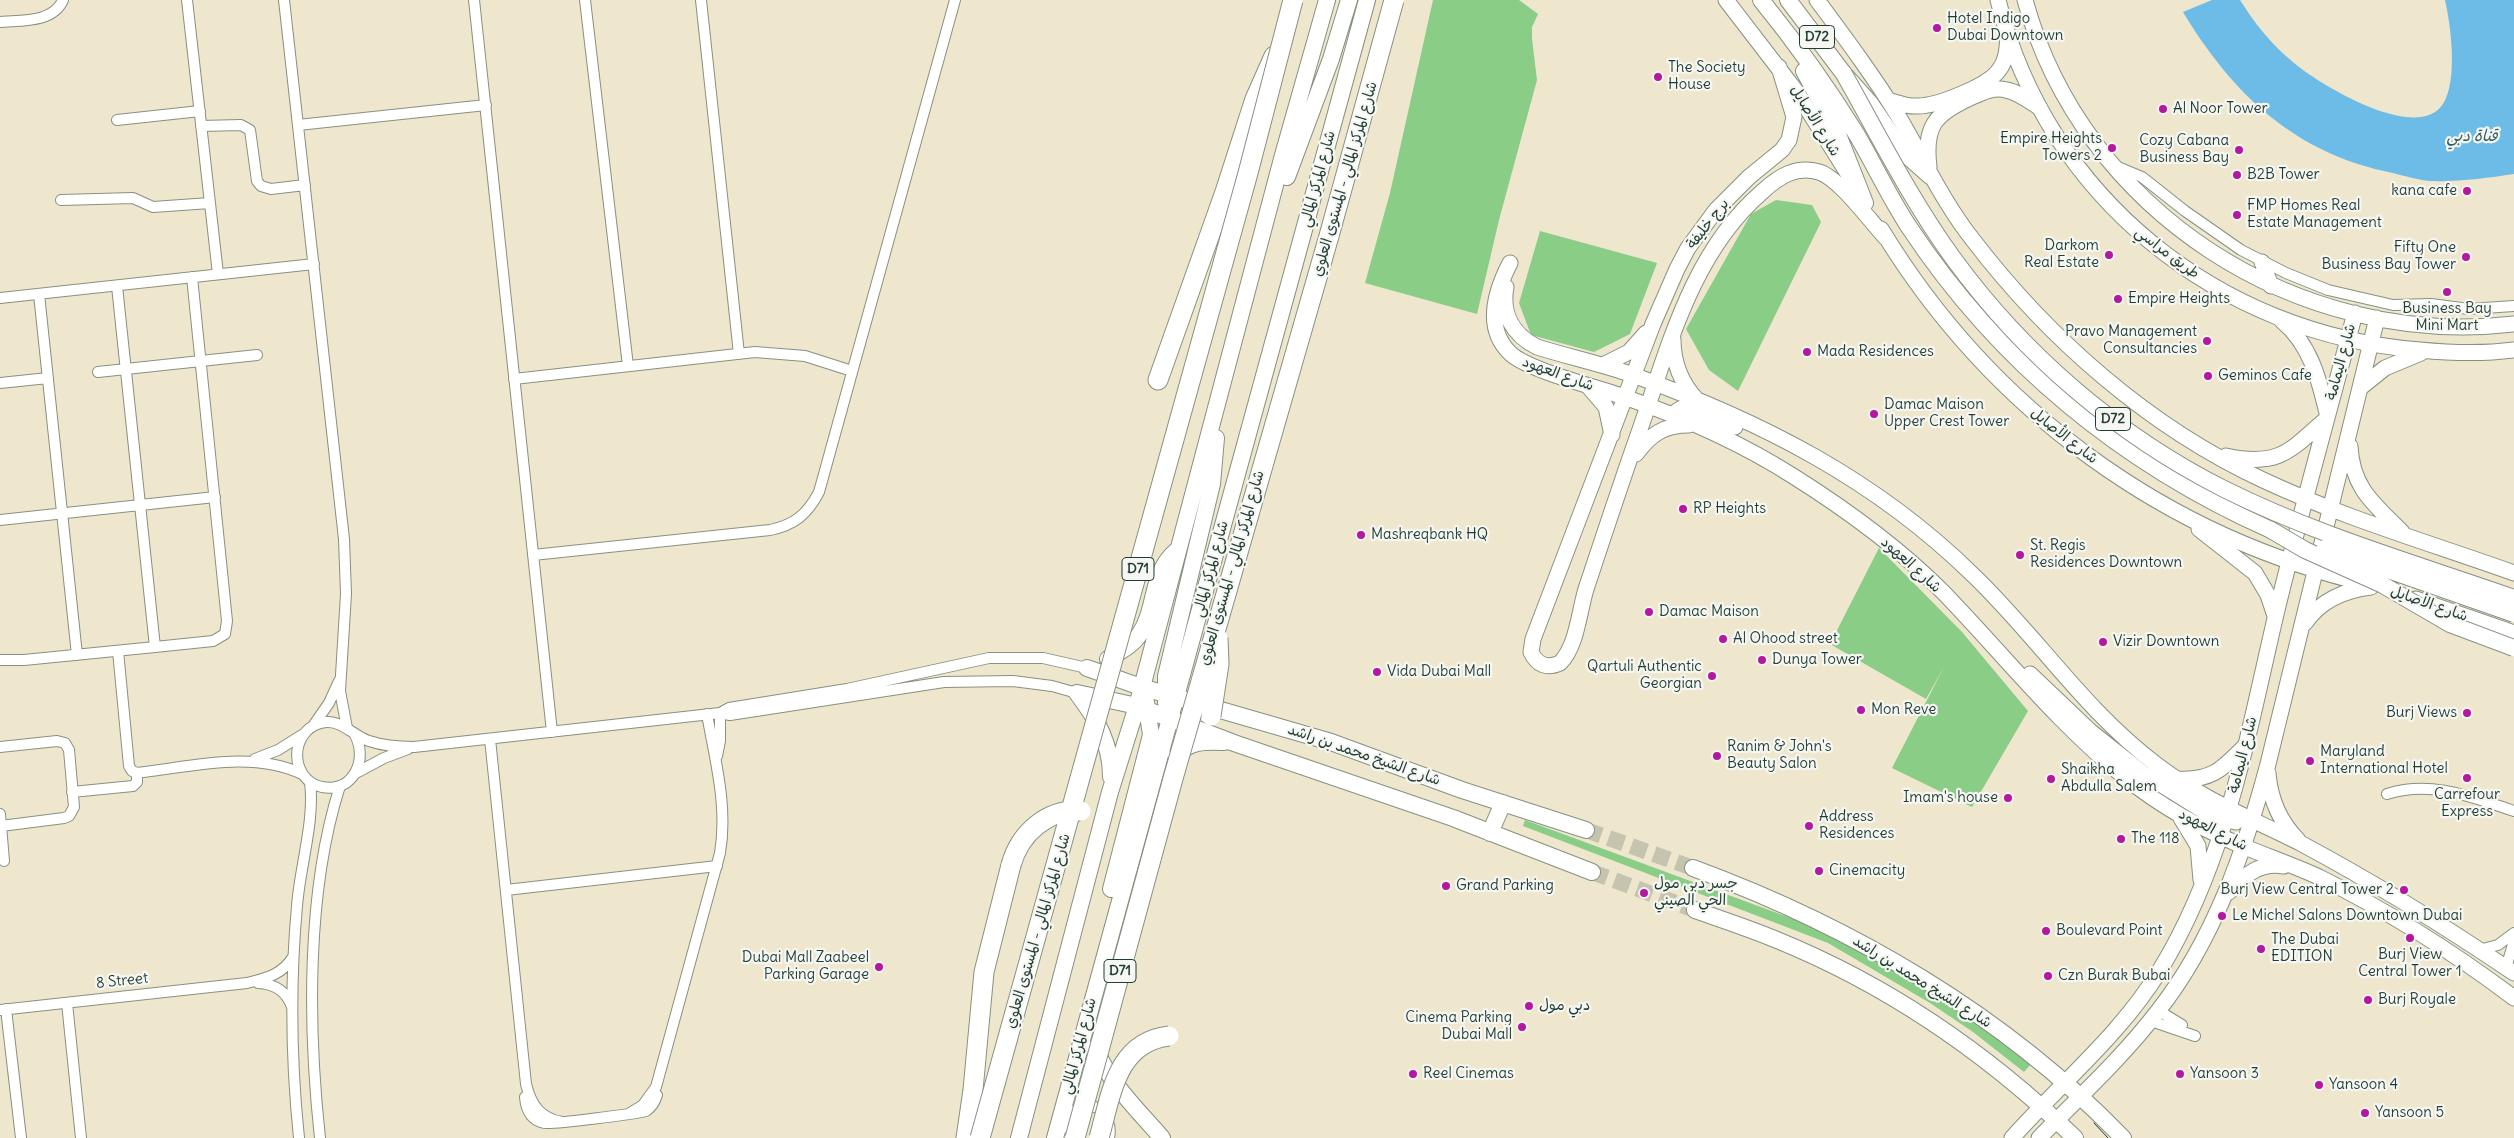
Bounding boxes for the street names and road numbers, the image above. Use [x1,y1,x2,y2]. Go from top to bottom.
road number: D72 [1800,26,1834,48]
street label: شارع المركز المالي - المستوى العلوي [1309,79,1381,279]
street label: شارع الأصايل [1786,82,1844,160]
street label: شارع المركز المالي [1296,129,1340,229]
street label: برج خليفة [1683,195,1733,253]
street label: طريق مراسي [2131,223,2203,283]
street label: شارع اليمامة [2322,322,2360,402]
street label: شارع العهود [1520,353,1596,395]
street label: شارع الأصايل [2027,404,2101,468]
road number: D72 [2096,408,2130,430]
street label: شارع المركز المالي - المستوى العلوي [1196,468,1268,668]
street label: شارع المركز المالي [1189,519,1233,619]
street label: شارع العهود [1877,533,1945,597]
road number: D71 [1122,558,1154,580]
street label: شارع الأصايل [2388,582,2470,626]
street label: شارع اليمامة [2225,715,2261,795]
street label: شارع الشيخ محمد بن راشد [1285,720,1443,790]
street label: شارع العهود [2176,805,2250,855]
street label: شارع المركز المالي - المستوى العلوي [1002,831,1074,1031]
street label: شارع الشيخ محمد بن راشد [1849,932,1995,1032]
road number: D71 [1104,959,1136,982]
street label: 8 Street [95,969,149,993]
street label: شارع المركز المالي [1057,996,1101,1096]

